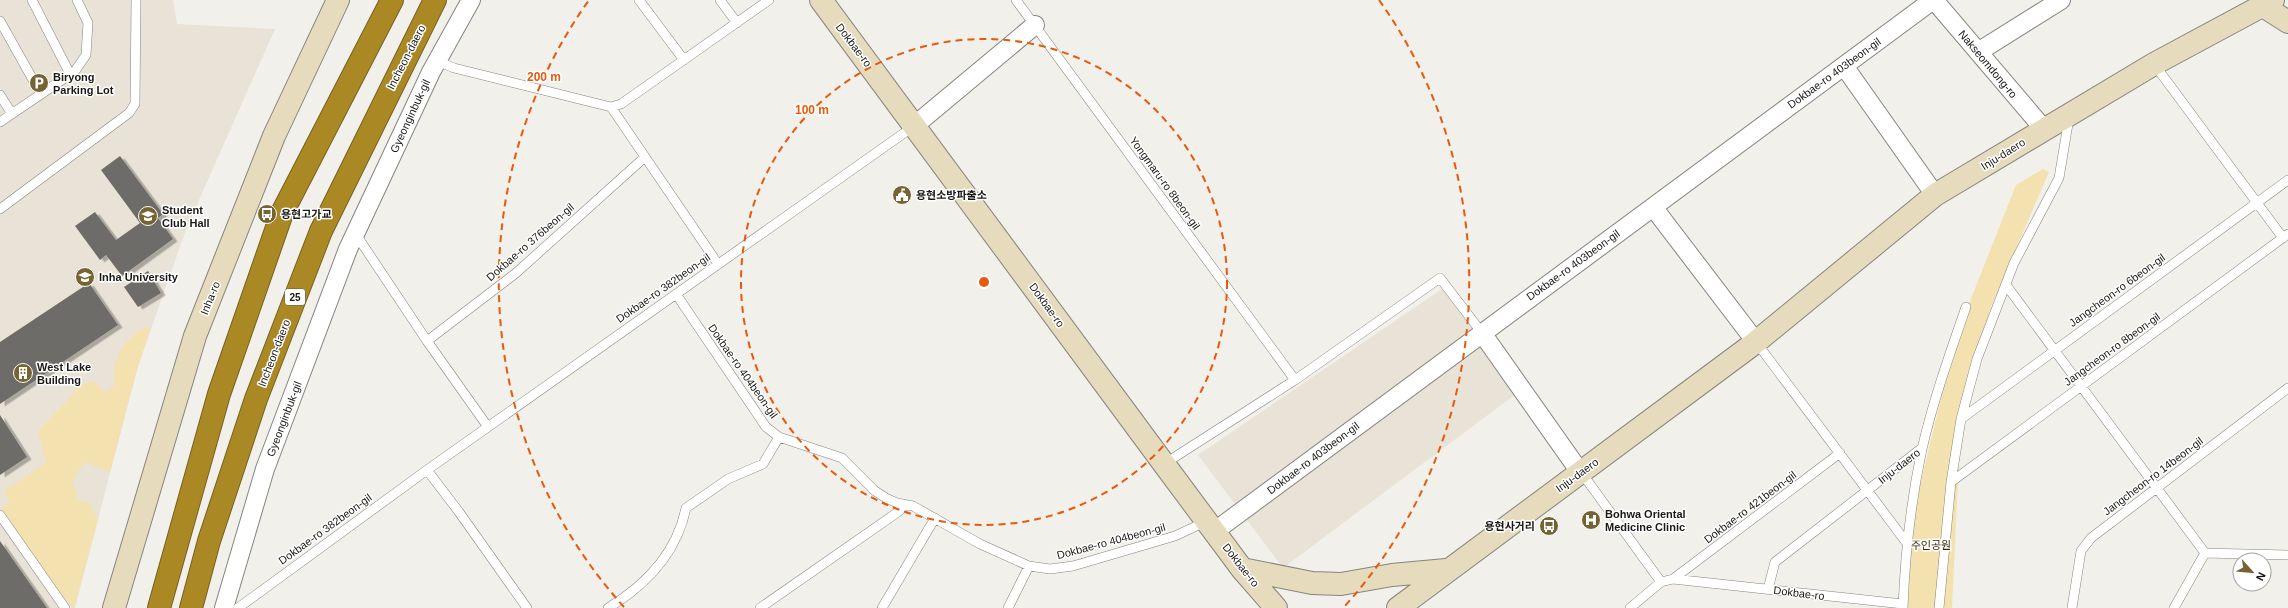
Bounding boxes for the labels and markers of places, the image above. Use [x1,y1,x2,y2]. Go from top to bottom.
place label: Biryong Parking Lot [53,71,114,96]
parking icon: Biryong Parking Lot [28,72,50,94]
public building icon: 용현소방파출소 [891,184,913,206]
place label: 용현소방파출소 [916,189,987,201]
bus stop icon: 용현고가교 [256,203,278,225]
place label: Student Club Hall [162,204,210,229]
school or university icon: Student Club Hall [137,205,159,227]
place label: 용현고가교 [281,208,332,220]
school or university icon: Inha University [74,266,96,288]
place label: Inha University [99,271,179,283]
centre of rings [977,275,991,289]
place label: West Lake Building [37,361,91,386]
building icon: West Lake Building [12,362,34,384]
place label: Bohwa Oriental Medicine Clinic [1605,508,1686,533]
hospital icon: Bohwa Oriental Medicine Clinic [1580,509,1602,531]
bus stop icon: 용현사거리 [1538,515,1560,537]
place label: 용현사거리 [1484,520,1535,532]

